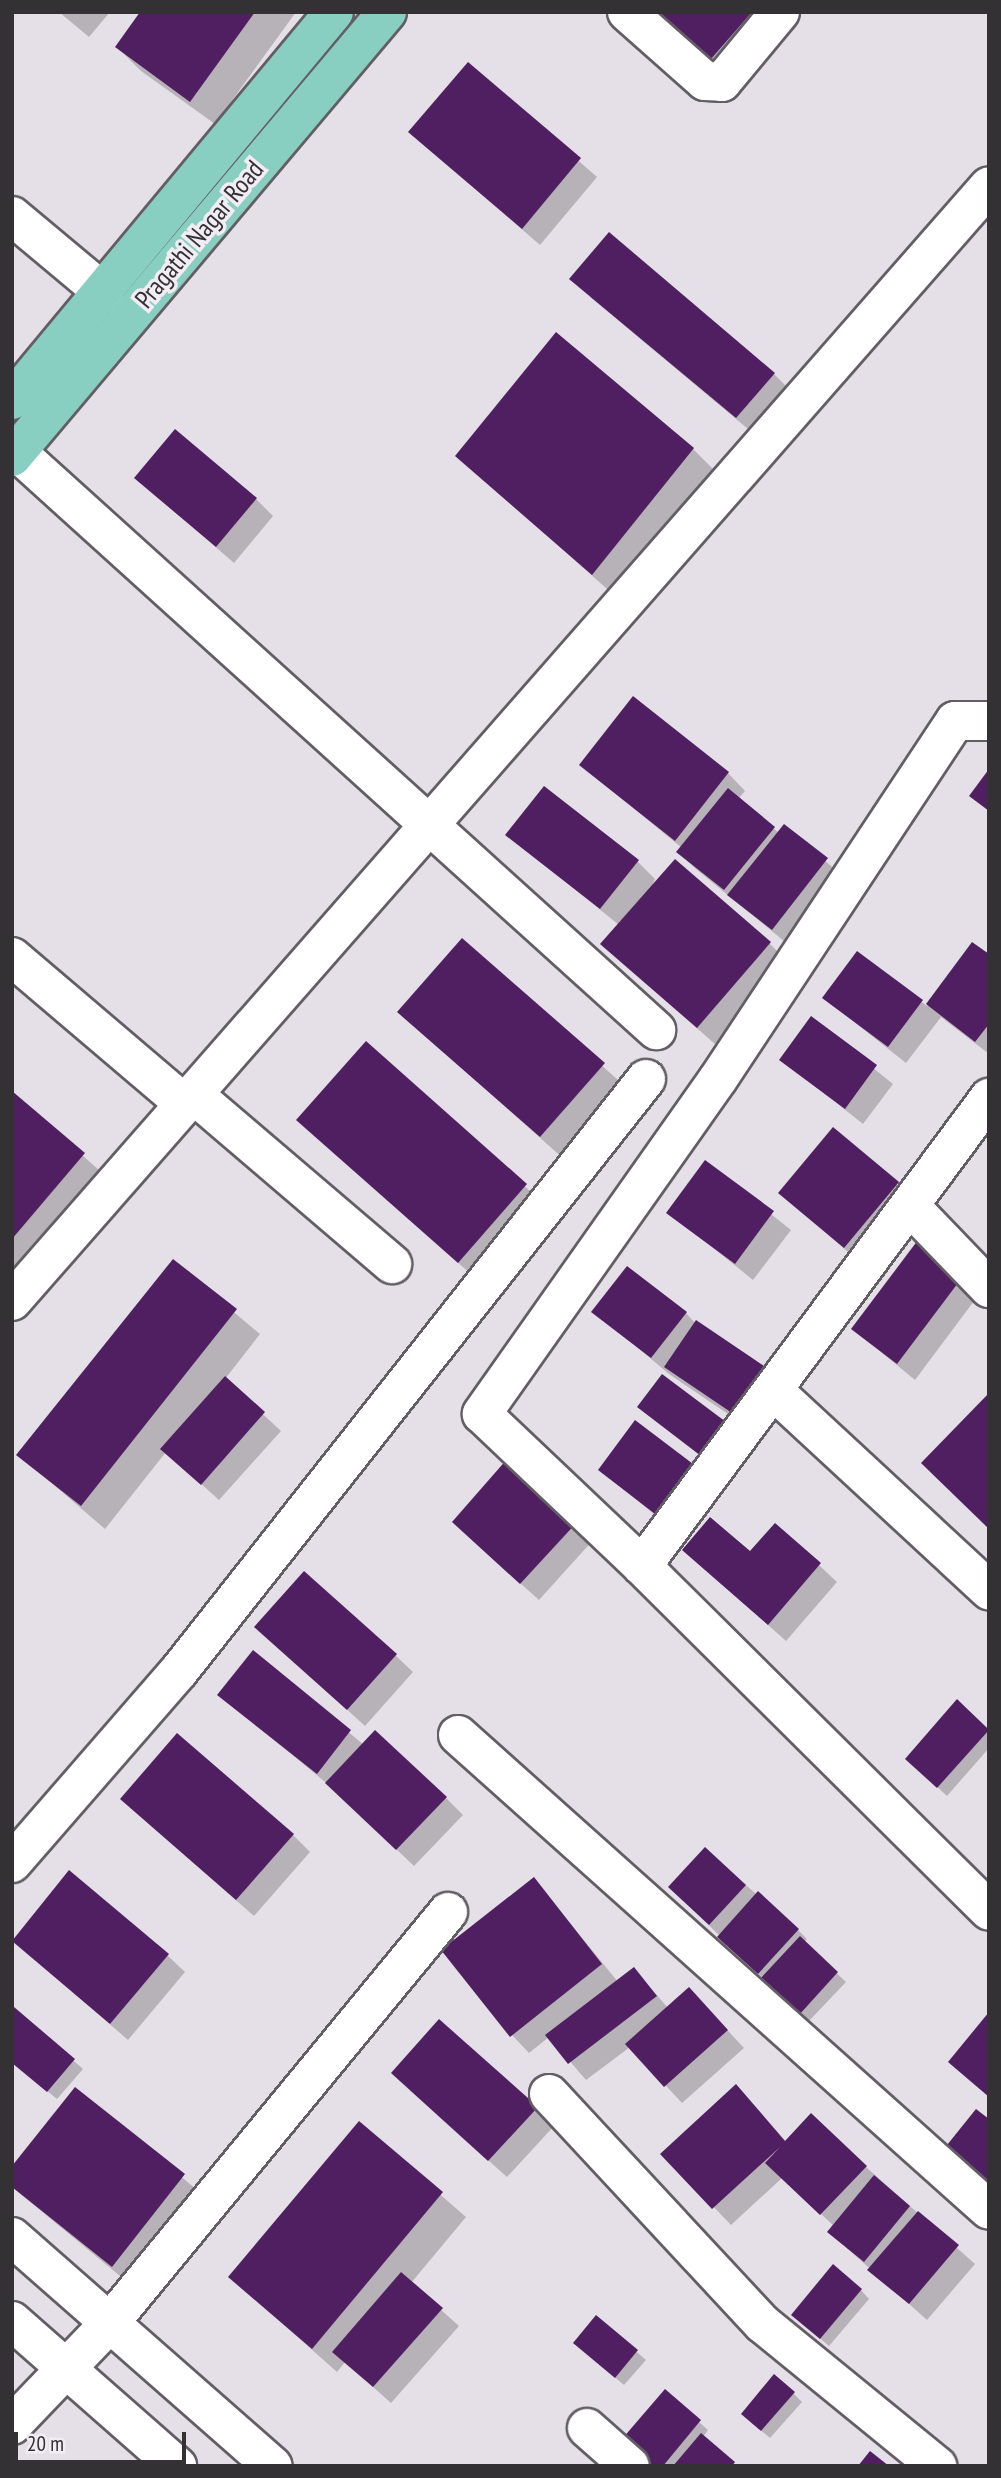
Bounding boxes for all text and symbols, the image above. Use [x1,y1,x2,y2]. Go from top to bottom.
street label: Pragathi Nagar Road [128,154,270,314]
scale bar [18,2418,189,2462]
text: 20 m [27,2430,64,2457]

